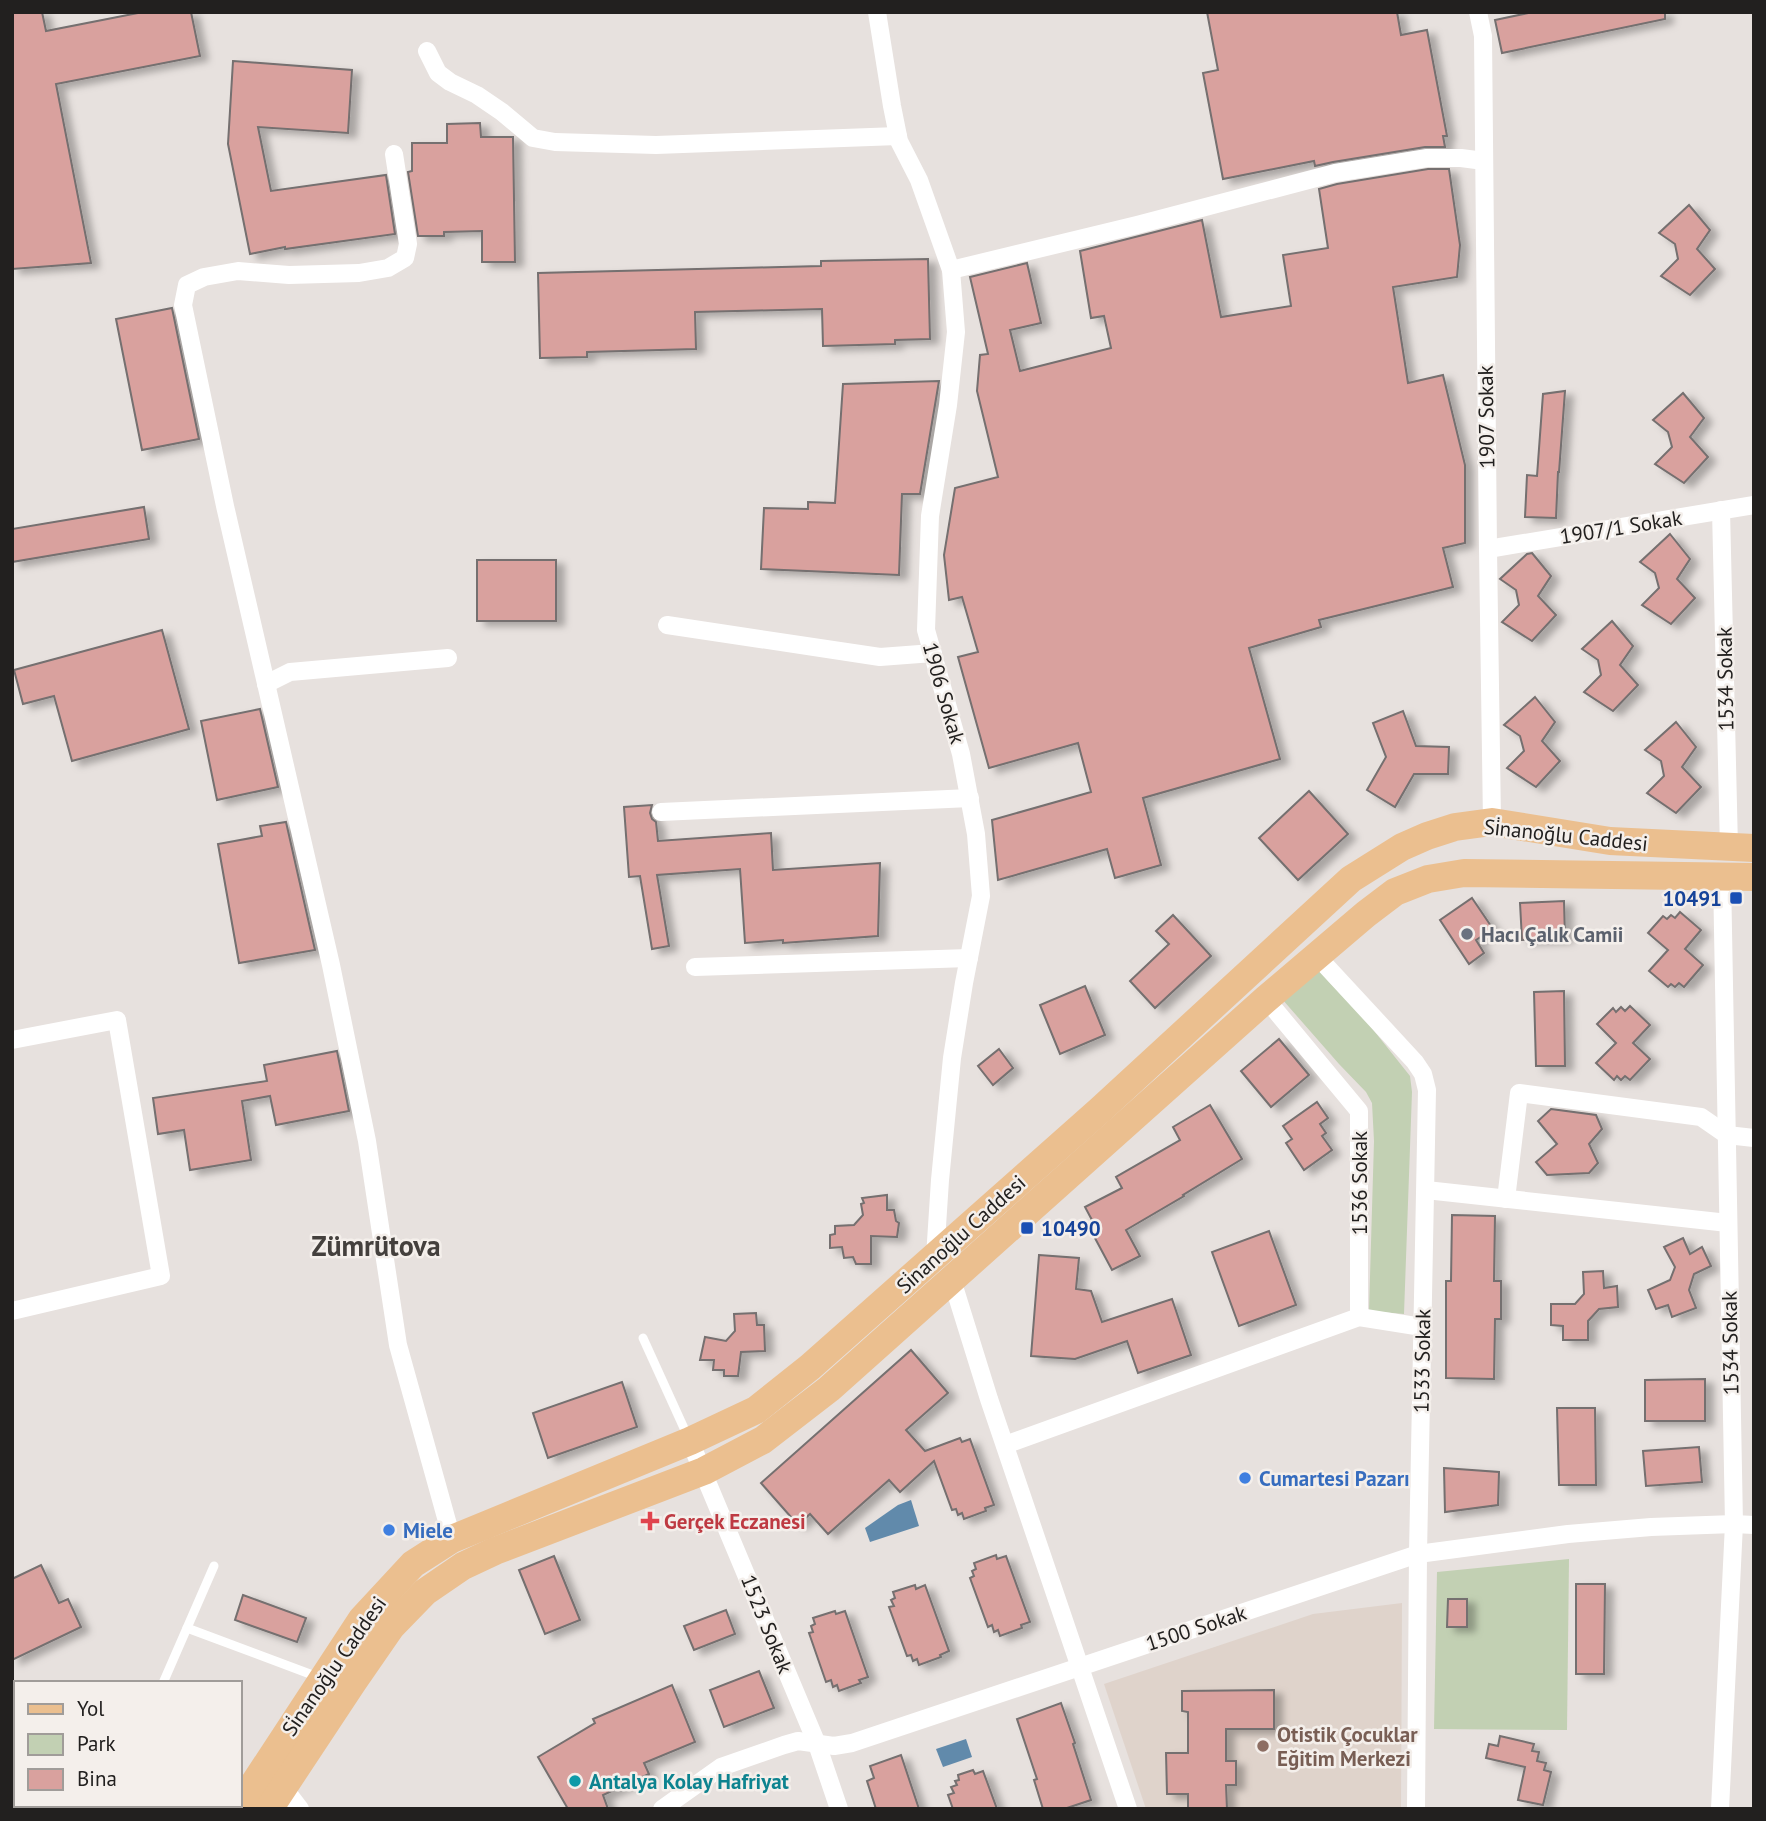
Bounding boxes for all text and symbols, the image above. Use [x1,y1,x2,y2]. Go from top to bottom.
street label: 1907 Sokak [1472,365,1500,469]
street label: 1907/1 Sokak [1558,504,1684,550]
street label: 1534 Sokak [1711,627,1739,731]
street label: 1906 Sokak [917,639,971,747]
street label: Si̇nanoğlu Caddesi [1483,813,1649,857]
place label: 10491 [1662,885,1722,912]
marker: 10491 [1728,890,1744,906]
place label: Hacı Çalık Camii [1481,921,1623,948]
marker: Hacı Çalık Camii [1459,926,1475,942]
street label: 1536 Sokak [1346,1131,1373,1235]
street label: Si̇nanoğlu Caddesi [891,1169,1031,1299]
place label: 10490 [1041,1215,1101,1242]
marker: 10490 [1019,1220,1035,1236]
district label: Zümrütova [311,1227,441,1264]
street label: 1534 Sokak [1716,1291,1744,1395]
street label: 1533 Sokak [1408,1309,1436,1413]
place label: Cumartesi Pazarı [1259,1465,1410,1492]
marker: Cumartesi Pazarı [1237,1470,1253,1486]
place label: Gerçek Eczanesi [664,1508,806,1535]
marker: Gerçek Eczanesi [642,1513,658,1529]
place label: Miele [403,1517,453,1544]
marker: Miele [381,1522,397,1538]
street label: 1523 Sokak [735,1571,799,1677]
street label: Si̇nanoğlu Caddesi [276,1591,392,1741]
street label: 1500 Sokak [1142,1599,1250,1657]
legend [14,1681,242,1807]
text: Yol [77,1695,104,1722]
place label: Otistik Çocuklar Eğitim Merkezi [1277,1721,1418,1772]
text: Park [77,1730,116,1757]
marker: Otistik Çocuklar Eğitim Merkezi [1255,1738,1271,1754]
text: Bina [77,1765,117,1792]
place label: Antalya Kolay Hafriyat [589,1768,790,1795]
marker: Antalya Kolay Hafriyat [567,1773,583,1789]

